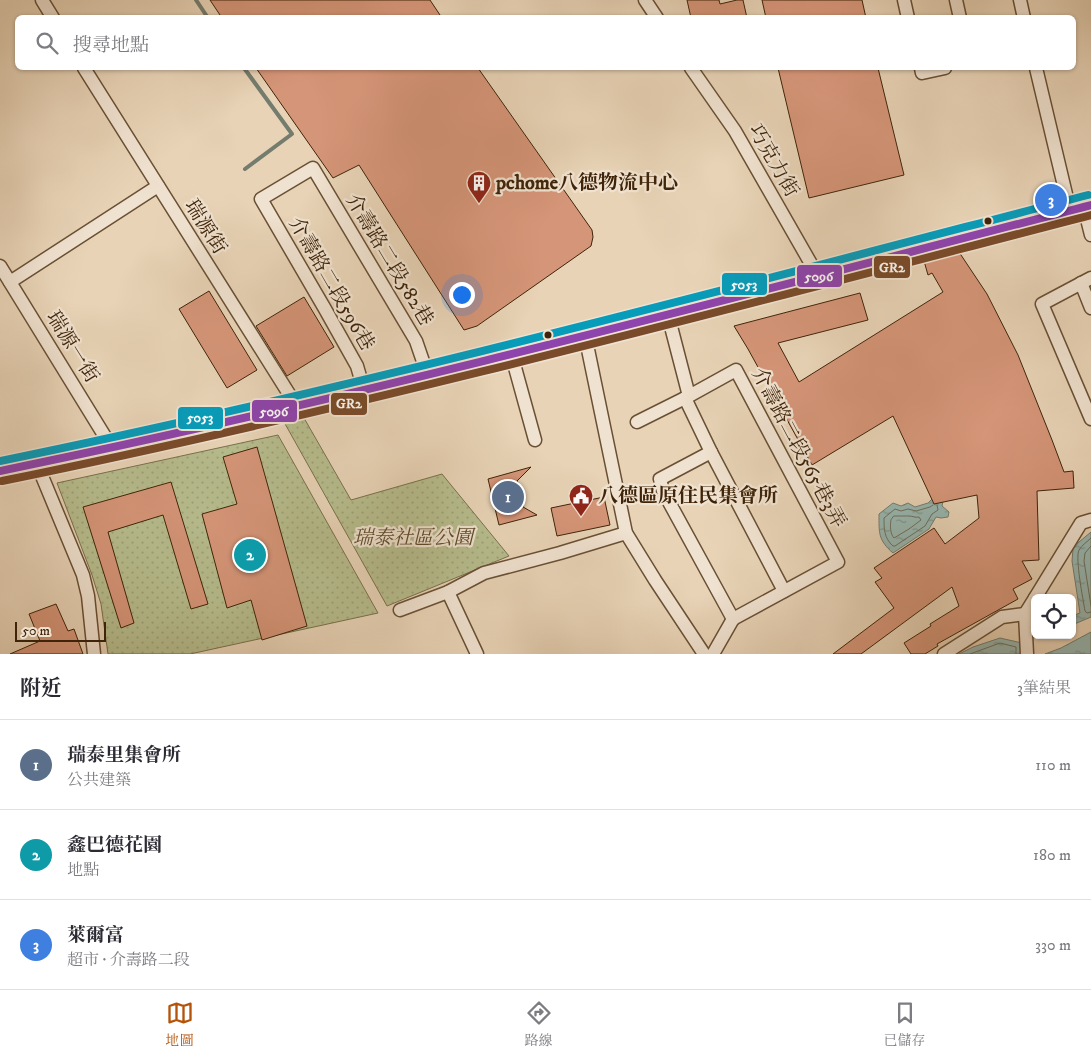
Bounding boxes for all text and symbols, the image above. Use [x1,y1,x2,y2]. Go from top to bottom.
search box [15,15,1076,70]
icon: search [33,29,61,57]
text: 搜尋地點 [73,34,149,57]
street label: 巧克力街 [742,120,804,202]
building icon: pchome八德物流中心 [466,170,492,204]
place label: pchome八德物流中心 [495,171,678,196]
pin: 3 [1035,181,1067,219]
street label: 介壽路二段582巷 [340,189,438,331]
street label: 瑞源街 [179,195,231,259]
street label: 介壽路二段596巷 [283,213,379,355]
unlabelled marker [983,216,993,226]
line badge: GR2 [873,255,911,279]
text: GR2 [879,259,906,277]
line badge: 5096 [796,264,843,288]
text: 5096 [804,268,834,286]
line badge: 5053 [721,272,768,296]
text: 5053 [730,276,757,294]
your location [449,282,475,308]
street label: 瑞源一街 [40,306,104,388]
unlabelled marker [543,330,553,340]
street label: 介壽路二段565巷3弄 [745,364,851,532]
line badge: GR2 [330,392,368,416]
text: GR2 [336,395,363,413]
line badge: 5096 [251,399,298,423]
text: 5096 [259,403,289,421]
line badge: 5053 [177,406,224,430]
text: 5053 [186,409,213,427]
pin: 1 [492,478,524,516]
public building icon: 八德區原住民集會所 [568,483,594,517]
place label: 八德區原住民集會所 [598,484,778,509]
park label: 瑞泰社區公園 [353,526,476,551]
pin: 2 [234,536,266,574]
map controls [1031,594,1076,639]
button: locate [1031,594,1076,639]
scale bar [15,619,106,642]
text: 50 m [22,622,50,640]
text: 附近 [20,676,62,702]
text: 3筆結果 [1017,678,1071,698]
text: 瑞泰里集會所 [67,744,181,767]
text: 1 [33,755,39,775]
text: 110 m [1035,755,1071,775]
text: 公共建築 [67,770,131,790]
text: 鑫巴德花園 [67,834,162,857]
text: 2 [32,845,40,865]
text: 180 m [1033,845,1071,865]
text: 地點 [67,860,99,880]
text: 萊爾富 [67,924,124,947]
text: 3 [33,935,39,955]
text: 330 m [1035,935,1071,955]
text: 超市 · 介壽路二段 [67,950,190,970]
tab: 地圖 [166,999,194,1050]
tab: 路線 [525,999,553,1050]
tab: 已儲存 [884,999,926,1050]

